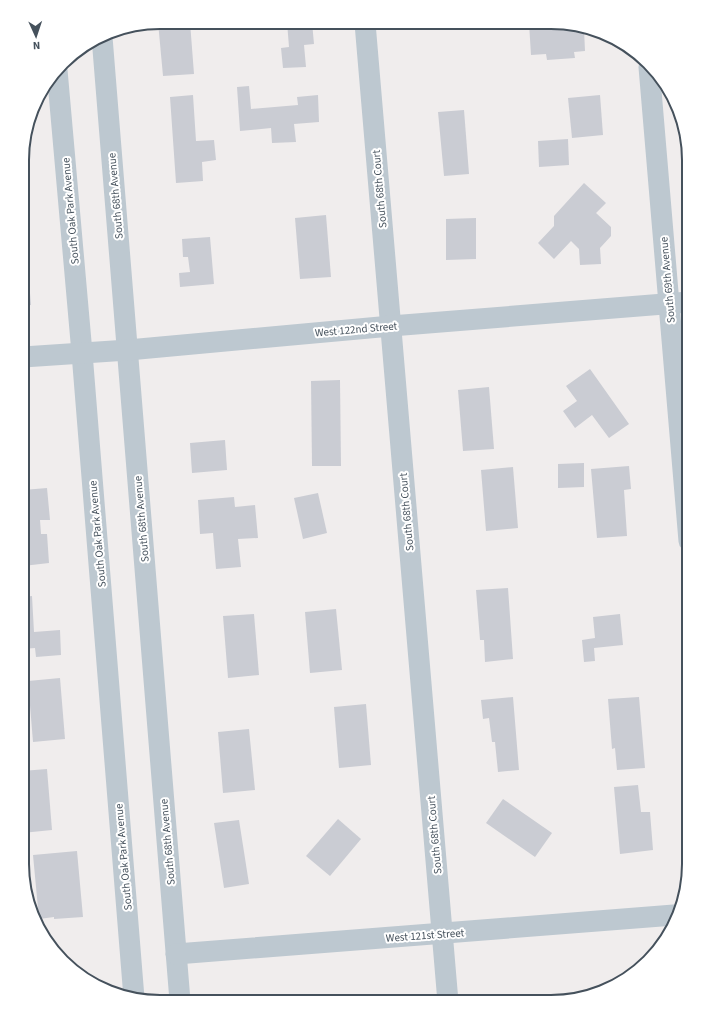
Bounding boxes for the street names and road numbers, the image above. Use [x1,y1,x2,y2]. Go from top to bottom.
street label: South 68th Court [369,149,390,229]
street label: South 68th Avenue [104,152,127,240]
street label: South Oak Park Avenue [58,157,83,265]
street label: South 69th Avenue [656,236,679,324]
street label: West 122nd Street [314,318,398,341]
street label: South 68th Court [396,472,417,552]
street label: South 68th Avenue [130,475,153,563]
street label: South Oak Park Avenue [85,480,110,588]
street label: South 68th Court [424,795,445,875]
street label: South 68th Avenue [156,798,179,886]
street label: South Oak Park Avenue [111,803,136,911]
street label: West 121st Street [385,925,465,946]

